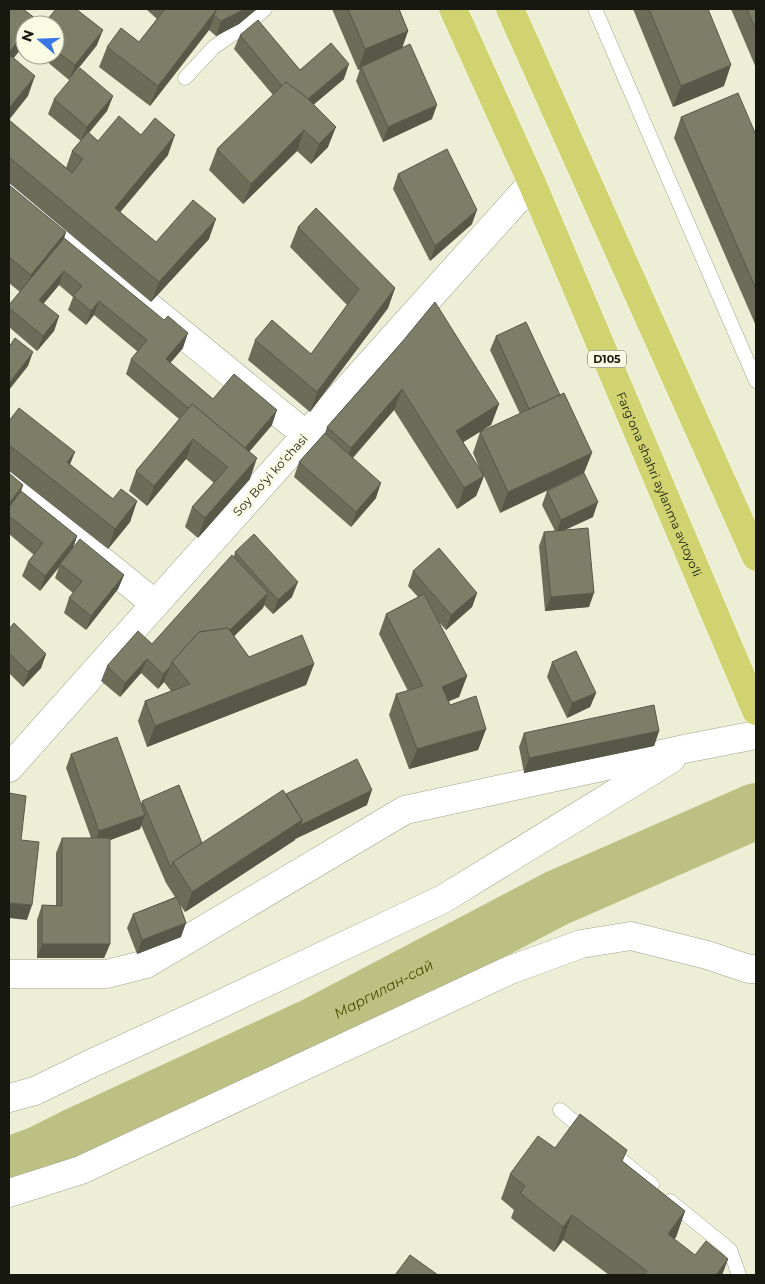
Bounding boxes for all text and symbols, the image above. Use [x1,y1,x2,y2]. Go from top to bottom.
north arrow [15,15,65,65]
text: N [17,27,38,44]
road number: D105 [588,350,626,368]
street label: Farg‘ona shahri aylanma avtoyo‘li [614,389,705,579]
street label: Soy Boʻyi koʻchasi [229,431,311,519]
water label: Маргилан-сай [331,956,436,1022]

